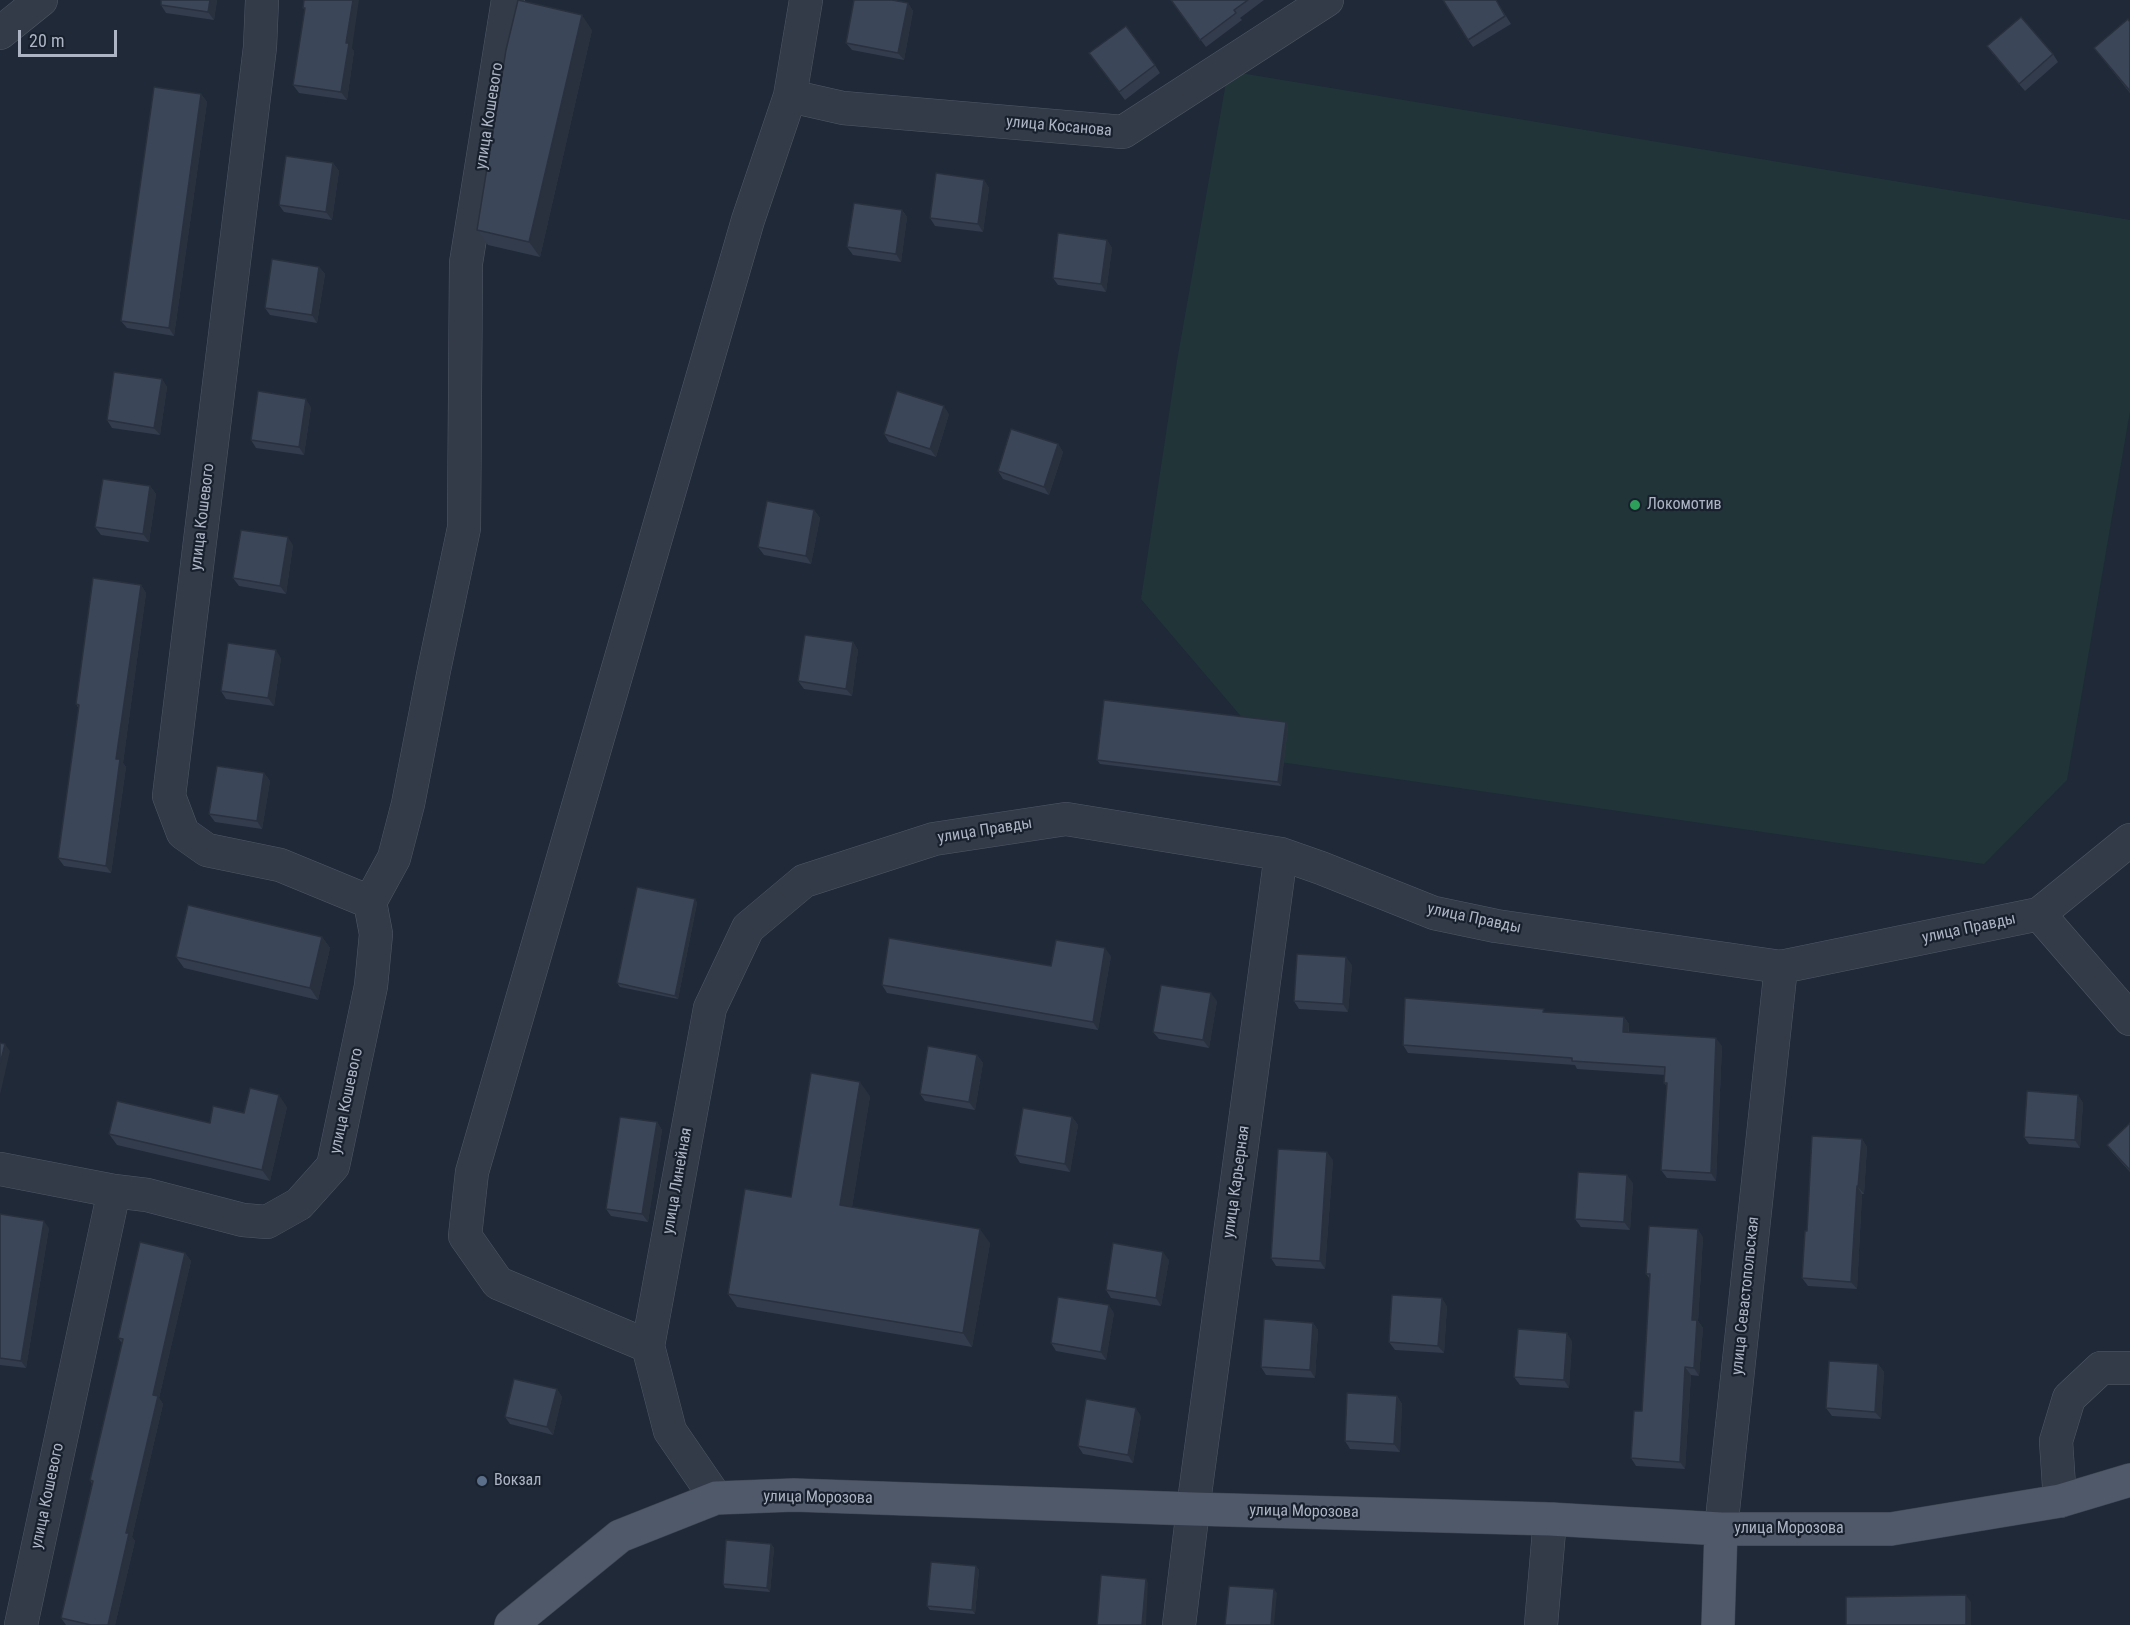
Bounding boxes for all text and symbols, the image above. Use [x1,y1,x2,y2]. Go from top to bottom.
scale bar [21,18,120,56]
text: 20 m [29,30,64,51]
street label: улица Кошевого [472,61,508,171]
street label: улица Косанова [1005,113,1113,141]
street label: улица Кошевого [187,462,219,572]
place label: Локомотив [1647,495,1722,515]
marker: Локомотив [1628,498,1642,512]
street label: улица Правды [936,814,1034,848]
street label: улица Правды [1425,900,1523,938]
street label: улица Правды [1920,910,2018,948]
street label: улица Кошевого [326,1046,368,1156]
street label: улица Карьерная [1220,1124,1254,1240]
street label: улица Линейная [659,1126,697,1236]
street label: улица Севастопольская [1728,1216,1764,1376]
street label: улица Кошевого [27,1441,69,1551]
place label: Вокзал [494,1471,541,1491]
marker: Вокзал [475,1474,489,1488]
street label: улица Морозова [763,1487,873,1509]
street label: улица Морозова [1249,1501,1359,1523]
street label: улица Морозова [1734,1519,1844,1539]

